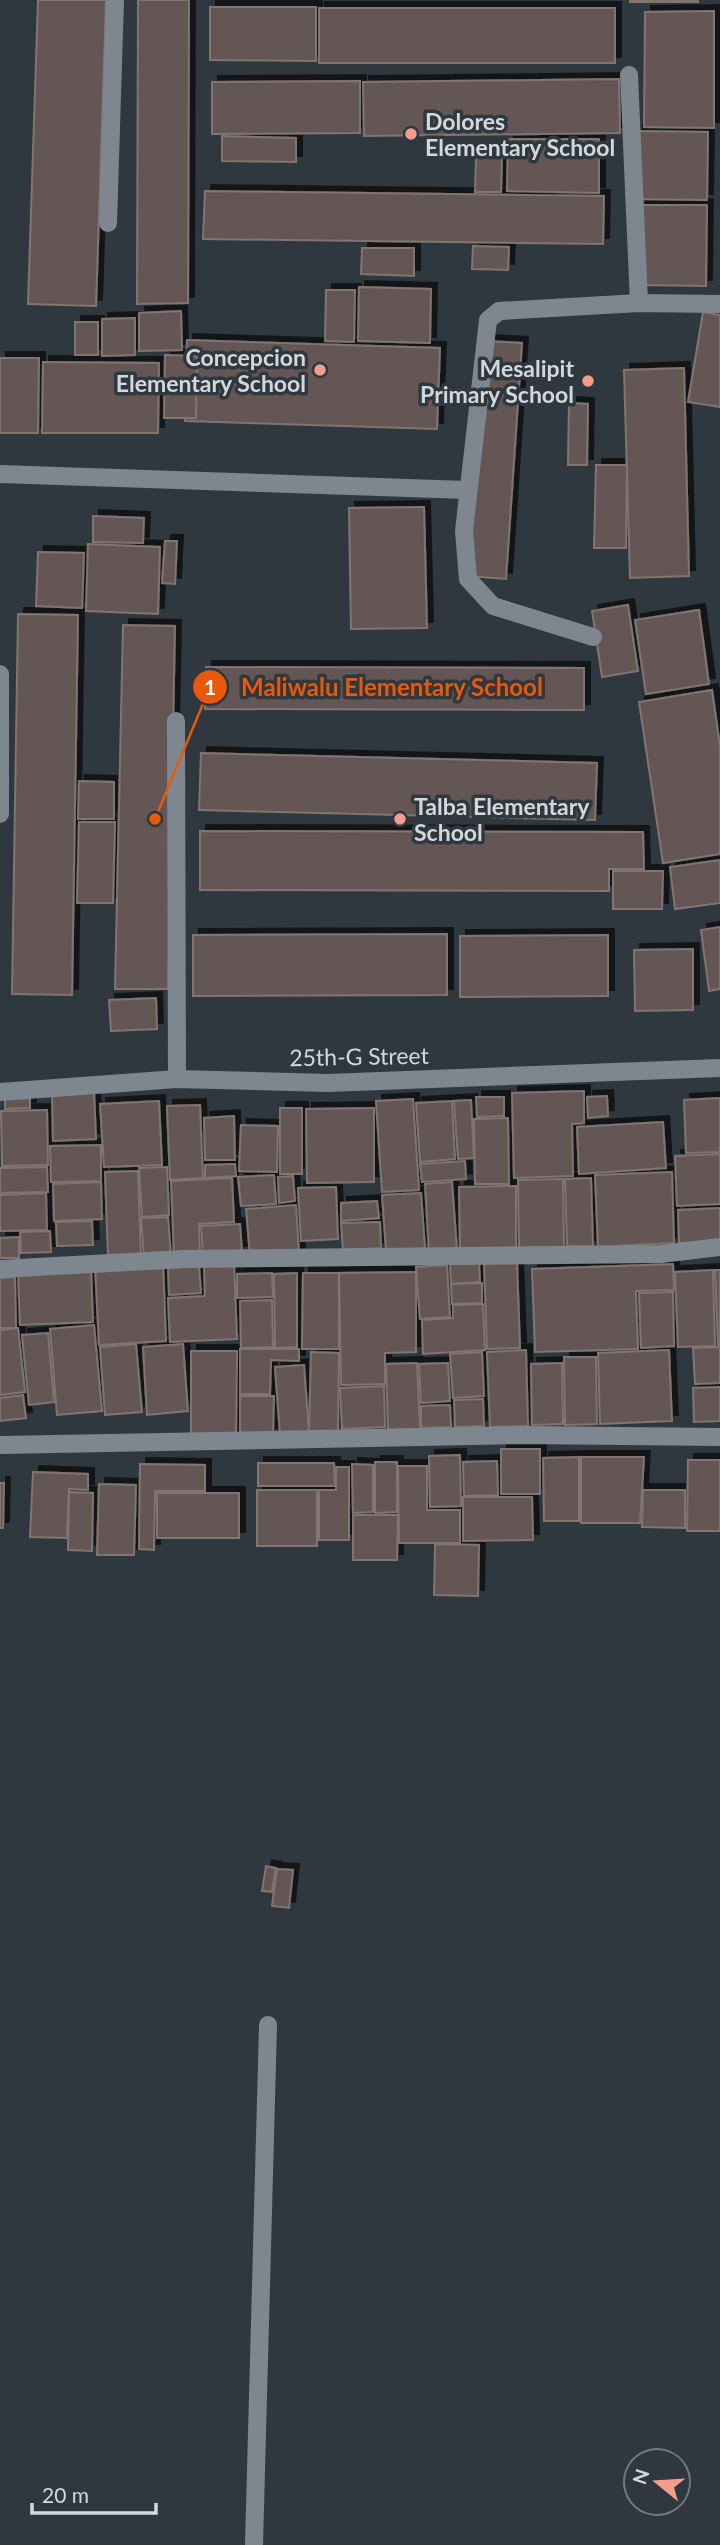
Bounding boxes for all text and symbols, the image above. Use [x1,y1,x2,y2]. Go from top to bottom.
place label: Dolores Elementary School [425,107,615,161]
marker: Dolores Elementary School [403,126,419,142]
place label: Concepcion Elementary School [116,343,306,397]
place label: Mesalipit Primary School [420,354,574,408]
marker: Concepcion Elementary School [312,362,328,378]
marker: Mesalipit Primary School [580,373,596,389]
callout: Maliwalu Elementary School [192,665,558,710]
text: Maliwalu Elementary School [241,672,543,701]
text: 1 [204,674,216,699]
place label: Talba Elementary School [414,792,590,846]
marker: Talba Elementary School [392,811,408,827]
street label: 25th-G Street [289,1041,430,1071]
north arrow [622,2447,692,2517]
text: N [627,2466,654,2487]
scale bar [32,2472,156,2516]
text: 20 m [42,2482,89,2507]

